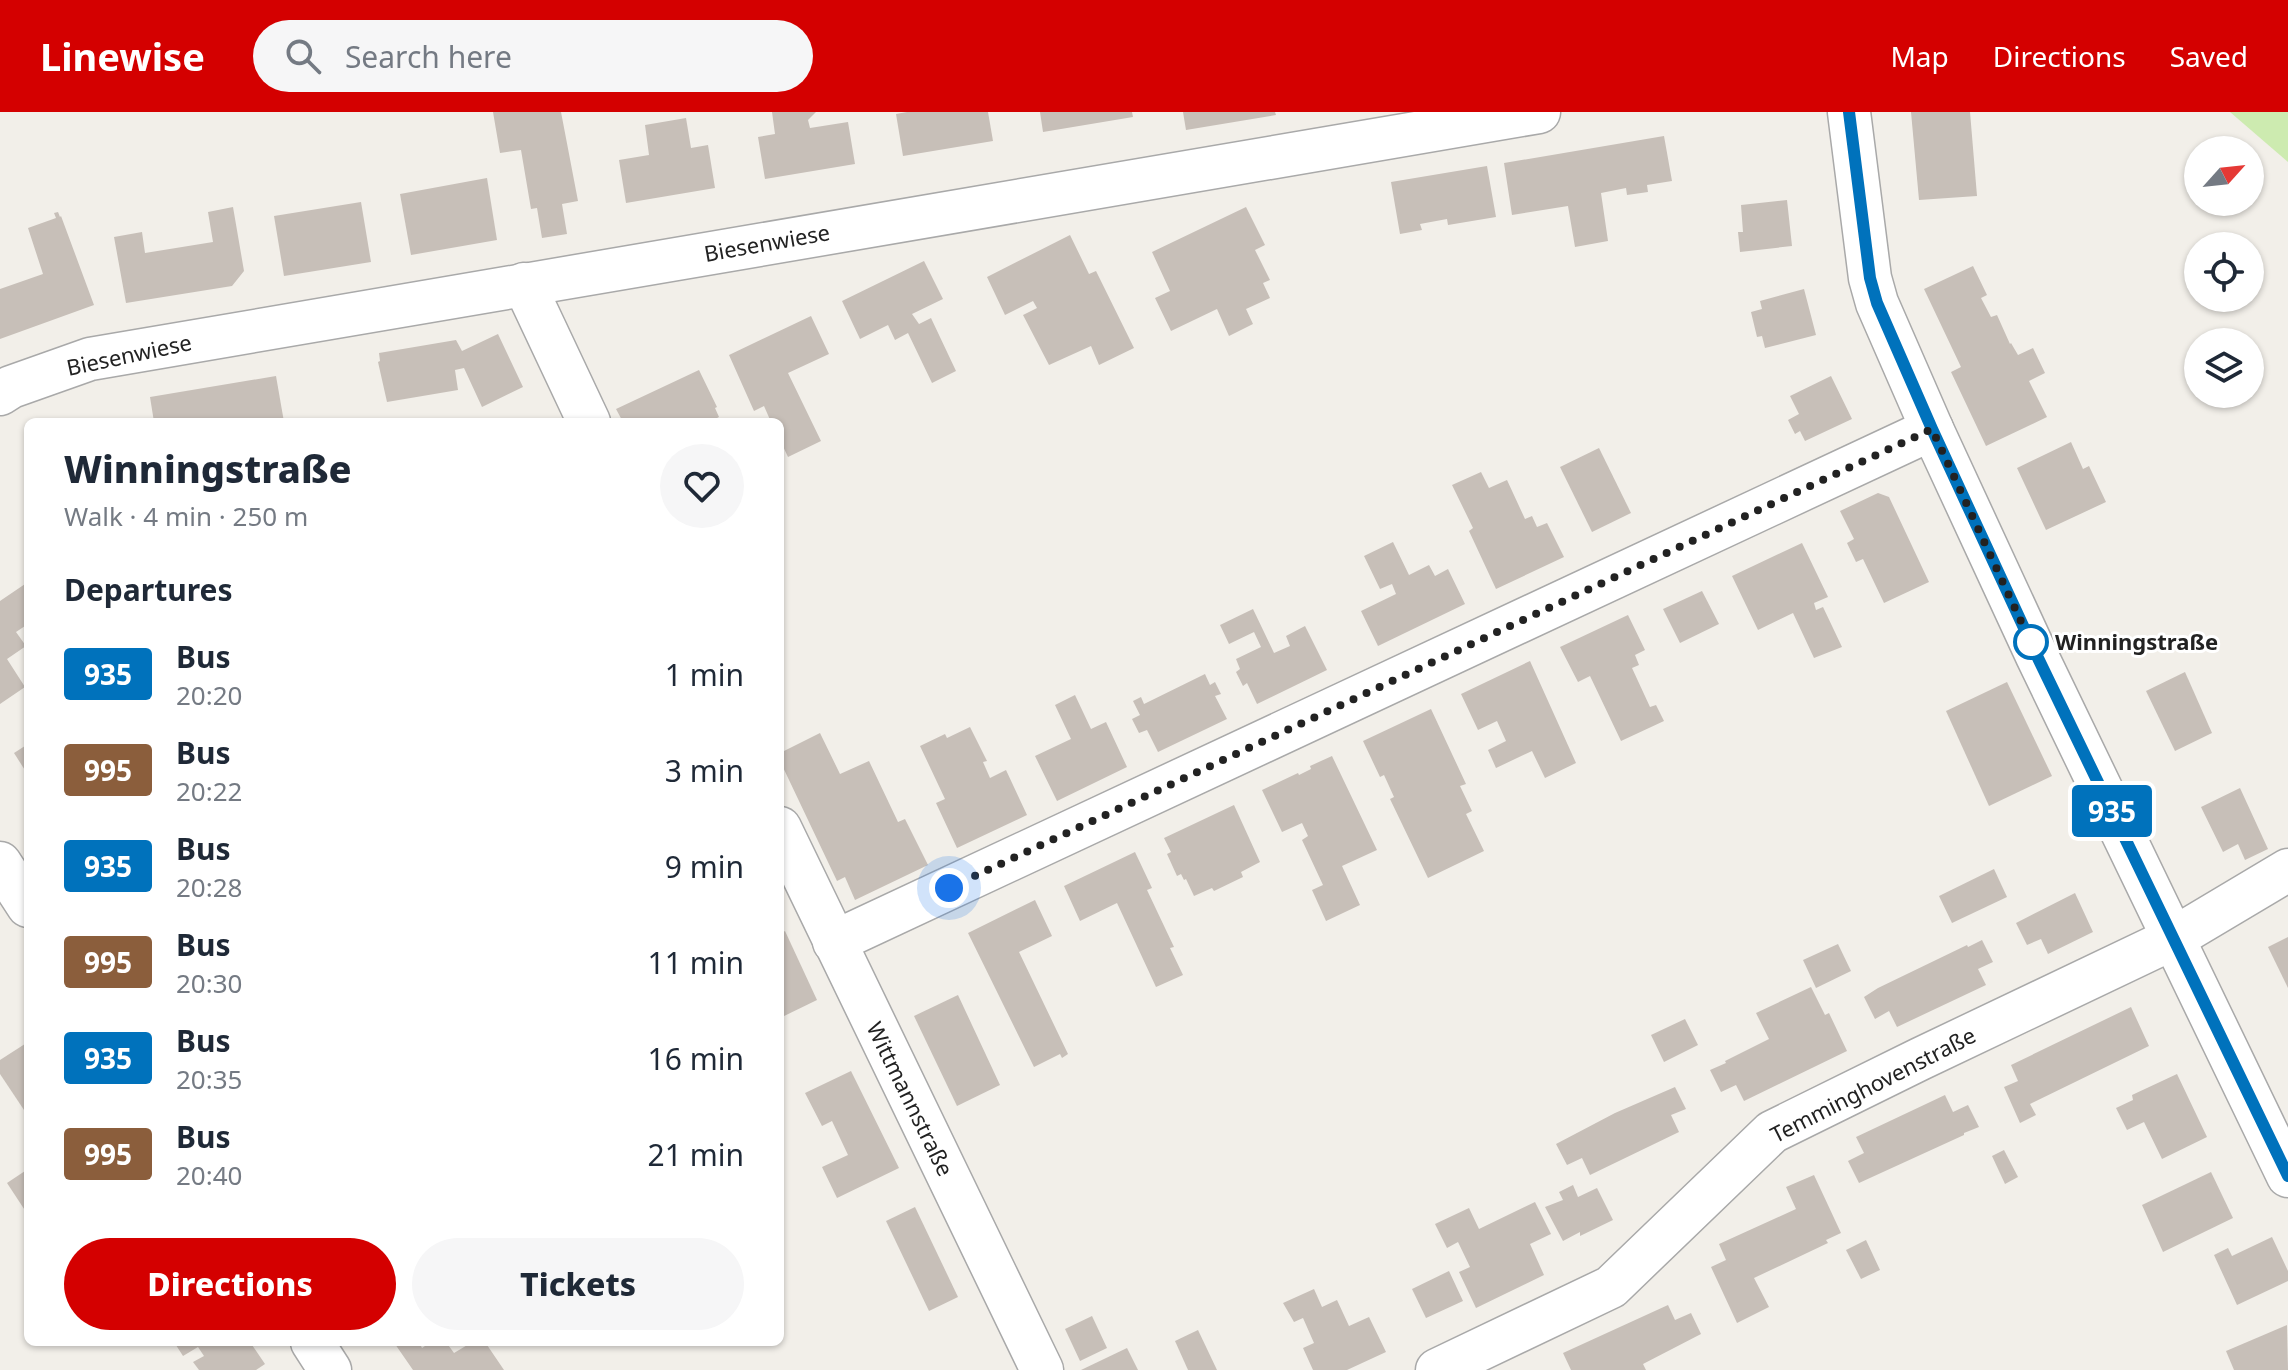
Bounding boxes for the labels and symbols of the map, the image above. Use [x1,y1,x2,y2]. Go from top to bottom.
north arrow [2184,136,2264,216]
street label: Biesenwiese [702,216,832,268]
street label: Biesenwiese [63,326,194,382]
marker: Winningstraße [2014,625,2048,659]
place label: Winningstraße [2055,626,2218,656]
line badge: 935 [2066,785,2158,837]
your location [929,868,969,908]
street label: Wittmannstraße [861,1017,961,1181]
street label: Temminghovenstraße [1765,1019,1980,1149]

